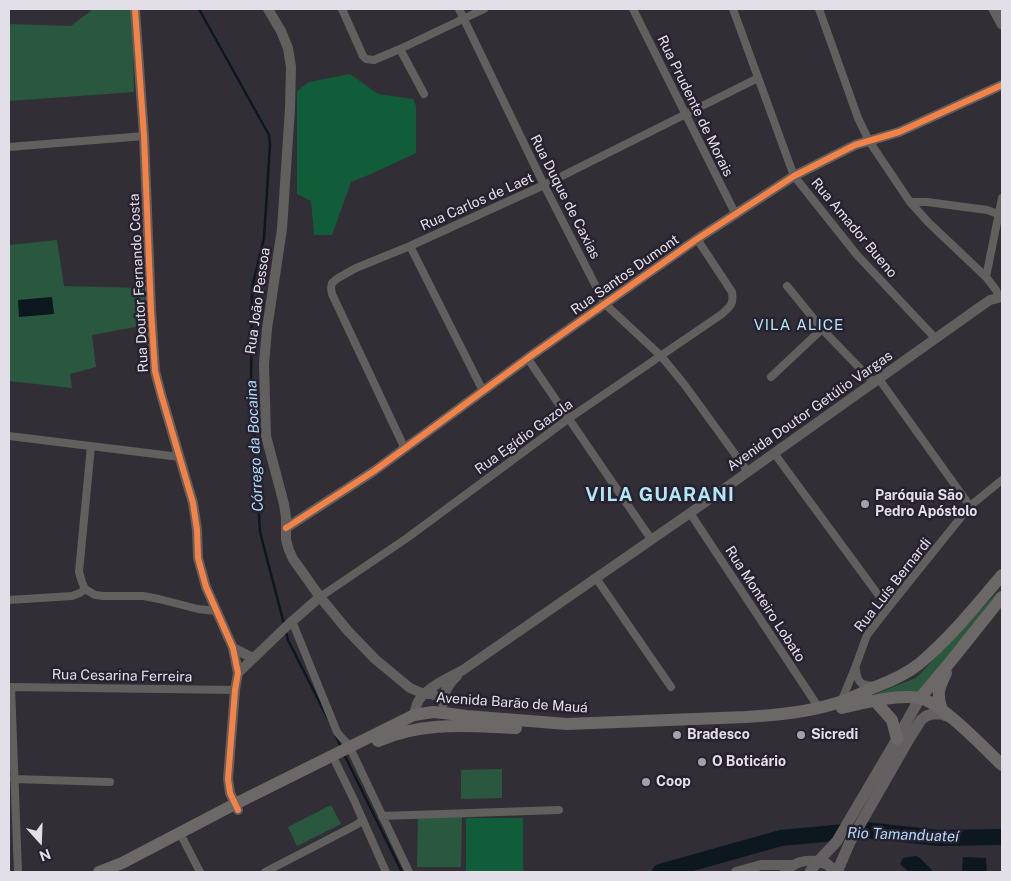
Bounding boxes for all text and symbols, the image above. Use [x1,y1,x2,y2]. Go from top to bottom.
street label: Rua Prudente de Morais [653,33,737,179]
street label: Rua Duque de Caxias [526,132,604,262]
street label: Rua Carlos de Laet [418,170,536,234]
street label: Rua Amador Bueno [807,175,901,281]
street label: Rua Doutor Fernando Costa [126,193,152,373]
street label: Rua Santos Dumont [568,231,682,319]
street label: Rua João Pessoa [242,247,274,355]
district label: VILA ALICE [752,316,846,334]
street label: Avenida Doutor Getúlio Vargas [724,347,896,475]
water label: Córrego da Bocaina [243,380,267,512]
street label: Rua Egídio Gazola [472,396,576,478]
district label: VILA GUARANI [584,484,736,506]
place label: Paróquia São Pedro Apóstolo [875,488,977,520]
marker: Paróquia São Pedro Apóstolo [859,498,871,510]
street label: Rua Luís Bernardi [851,535,935,635]
street label: Rua Monteiro Lobato [721,543,809,665]
street label: Rua Cesarina Ferreira [52,666,192,686]
street label: Avenida Barão de Mauá [436,689,588,717]
place label: Bradesco [687,727,750,743]
place label: Sicredi [811,727,858,743]
marker: Bradesco [671,729,683,741]
marker: Sicredi [795,729,807,741]
place label: O Boticário [712,754,786,770]
marker: O Boticário [696,756,708,768]
place label: Coop [656,774,691,790]
marker: Coop [640,776,652,788]
north arrow [15,816,65,866]
water label: Rio Tamanduateí [847,824,959,846]
text: N [37,846,53,864]

